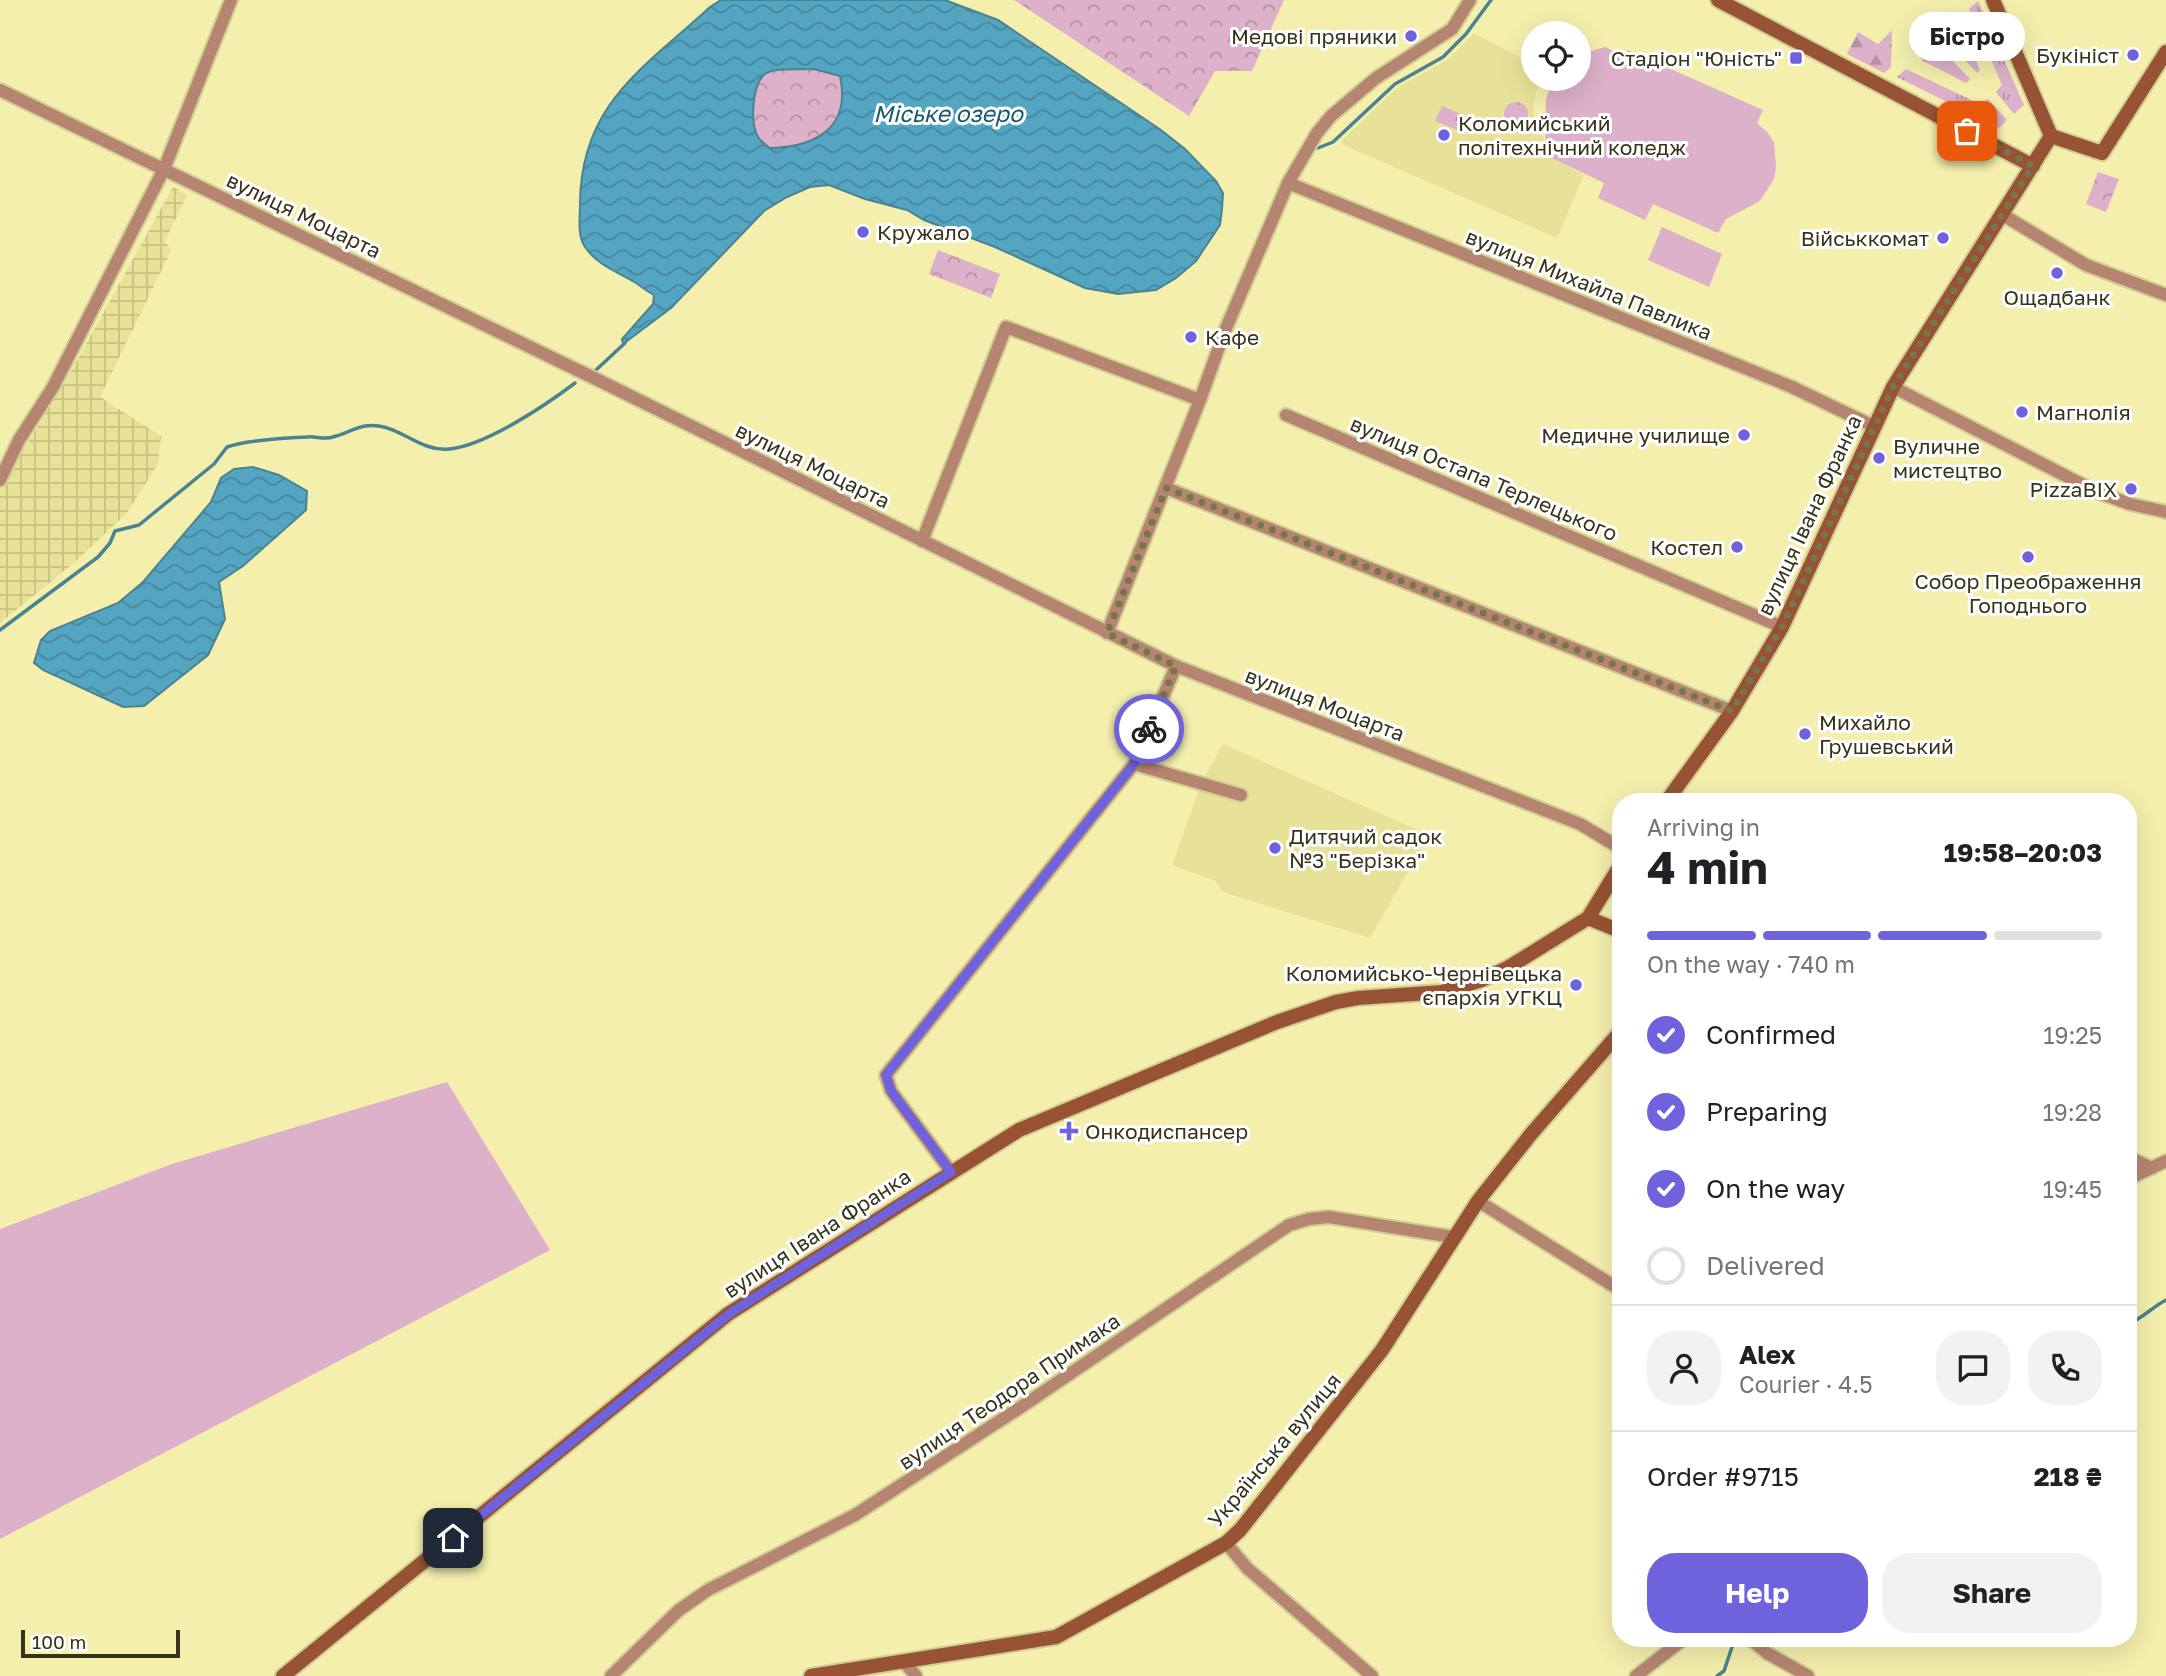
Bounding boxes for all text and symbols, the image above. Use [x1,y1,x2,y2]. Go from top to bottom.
callout: Бістро [1909,12,2025,61]
map controls [1521,21,1591,91]
button: locate [1521,21,1591,91]
text: Бістро [1929,22,2005,50]
place label: Медові пряники [1231,23,1397,49]
marker: Медові пряники [1403,28,1419,44]
place label: Букініст [2036,42,2119,68]
place label: Стадіон "Юність" [1611,45,1782,71]
marker: Букініст [2125,47,2141,63]
marker: Стадіон "Юність" [1788,50,1804,66]
water label: Міське озеро [873,99,1024,127]
pin [1937,101,1997,161]
place label: Коломийський політехнічний коледж [1458,110,1686,160]
icon: bag [1948,112,1986,150]
marker: Коломийський політехнічний коледж [1436,127,1452,143]
street label: вулиця Моцарта [223,166,385,264]
place label: Кружало [877,219,970,245]
street label: вулиця Михайла Павлика [1462,223,1716,345]
marker: Кружало [855,224,871,240]
place label: Військкомат [1801,225,1929,251]
marker: Військкомат [1935,230,1951,246]
marker: Ощадбанк [2049,265,2065,281]
place label: Ощадбанк [2003,284,2111,310]
place label: Кафе [1205,324,1259,350]
marker: Кафе [1183,329,1199,345]
place label: Магнолія [2036,399,2131,425]
marker: Магнолія [2014,404,2030,420]
street label: вулиця Остапа Терлецького [1347,410,1621,546]
street label: вулиця Івана Франка [1751,411,1867,619]
street label: вулиця Моцарта [732,416,894,514]
place label: Медичне училище [1541,422,1730,448]
marker: Медичне училище [1736,427,1752,443]
place label: Вуличне мистецтво [1893,433,2002,483]
marker: Вуличне мистецтво [1871,450,1887,466]
place label: PizzaBIX [2030,476,2117,502]
marker: PizzaBIX [2123,481,2139,497]
place label: Костел [1650,534,1723,560]
marker: Костел [1729,539,1745,555]
marker: Собор Преображення Гоподнього [2020,549,2036,565]
place label: Собор Преображення Гоподнього [1914,568,2142,618]
street label: вулиця Моцарта [1242,662,1408,746]
courier [1114,694,1184,764]
place label: Михайло Грушевський [1819,709,1954,759]
icon: bike [1130,710,1168,748]
marker: Михайло Грушевський [1797,726,1813,742]
text: Arriving in [1647,813,1760,841]
place label: Дитячий садок №3 "Берізка" [1289,823,1442,873]
text: 19:58–20:03 [1944,837,2102,868]
text: 4 min [1647,839,1768,894]
marker: Дитячий садок №3 "Берізка" [1267,840,1283,856]
text: On the way · 740 m [1647,950,1855,978]
place label: Коломийсько-Чернівецька єпархія УГКЦ [1286,960,1562,1010]
marker: Коломийсько-Чернівецька єпархія УГКЦ [1568,977,1584,993]
icon: check [1647,1016,1685,1054]
text: Confirmed [1706,1019,1836,1050]
text: 19:25 [2043,1021,2102,1049]
icon: check [1647,1093,1685,1131]
text: Preparing [1706,1096,1828,1127]
text: 19:28 [2043,1098,2102,1126]
place label: Онкодиспансер [1085,1118,1248,1144]
marker: Онкодиспансер [1059,1121,1079,1141]
street label: вулиця Івана Франка [719,1163,915,1303]
icon: check [1647,1170,1685,1208]
text: On the way [1706,1173,1845,1204]
text: 19:45 [2043,1175,2102,1203]
text: Delivered [1706,1250,1825,1281]
street label: вулиця Теодора Примака [893,1307,1125,1475]
button: person [1647,1331,1721,1405]
button: chat [1936,1331,2010,1405]
button: phone [2028,1331,2102,1405]
text: Alex [1739,1339,1796,1370]
street label: Українська вулиця [1202,1368,1346,1532]
text: Courier · 4.5 [1739,1370,1872,1398]
text: Order #9715 [1647,1461,1799,1492]
text: 218 ₴ [2034,1461,2102,1492]
pin [423,1508,483,1568]
icon: home [434,1519,472,1557]
button: Help [1647,1553,1868,1633]
button: Share [1882,1553,2102,1633]
scale bar [21,1627,180,1659]
text: 100 m [32,1630,86,1653]

